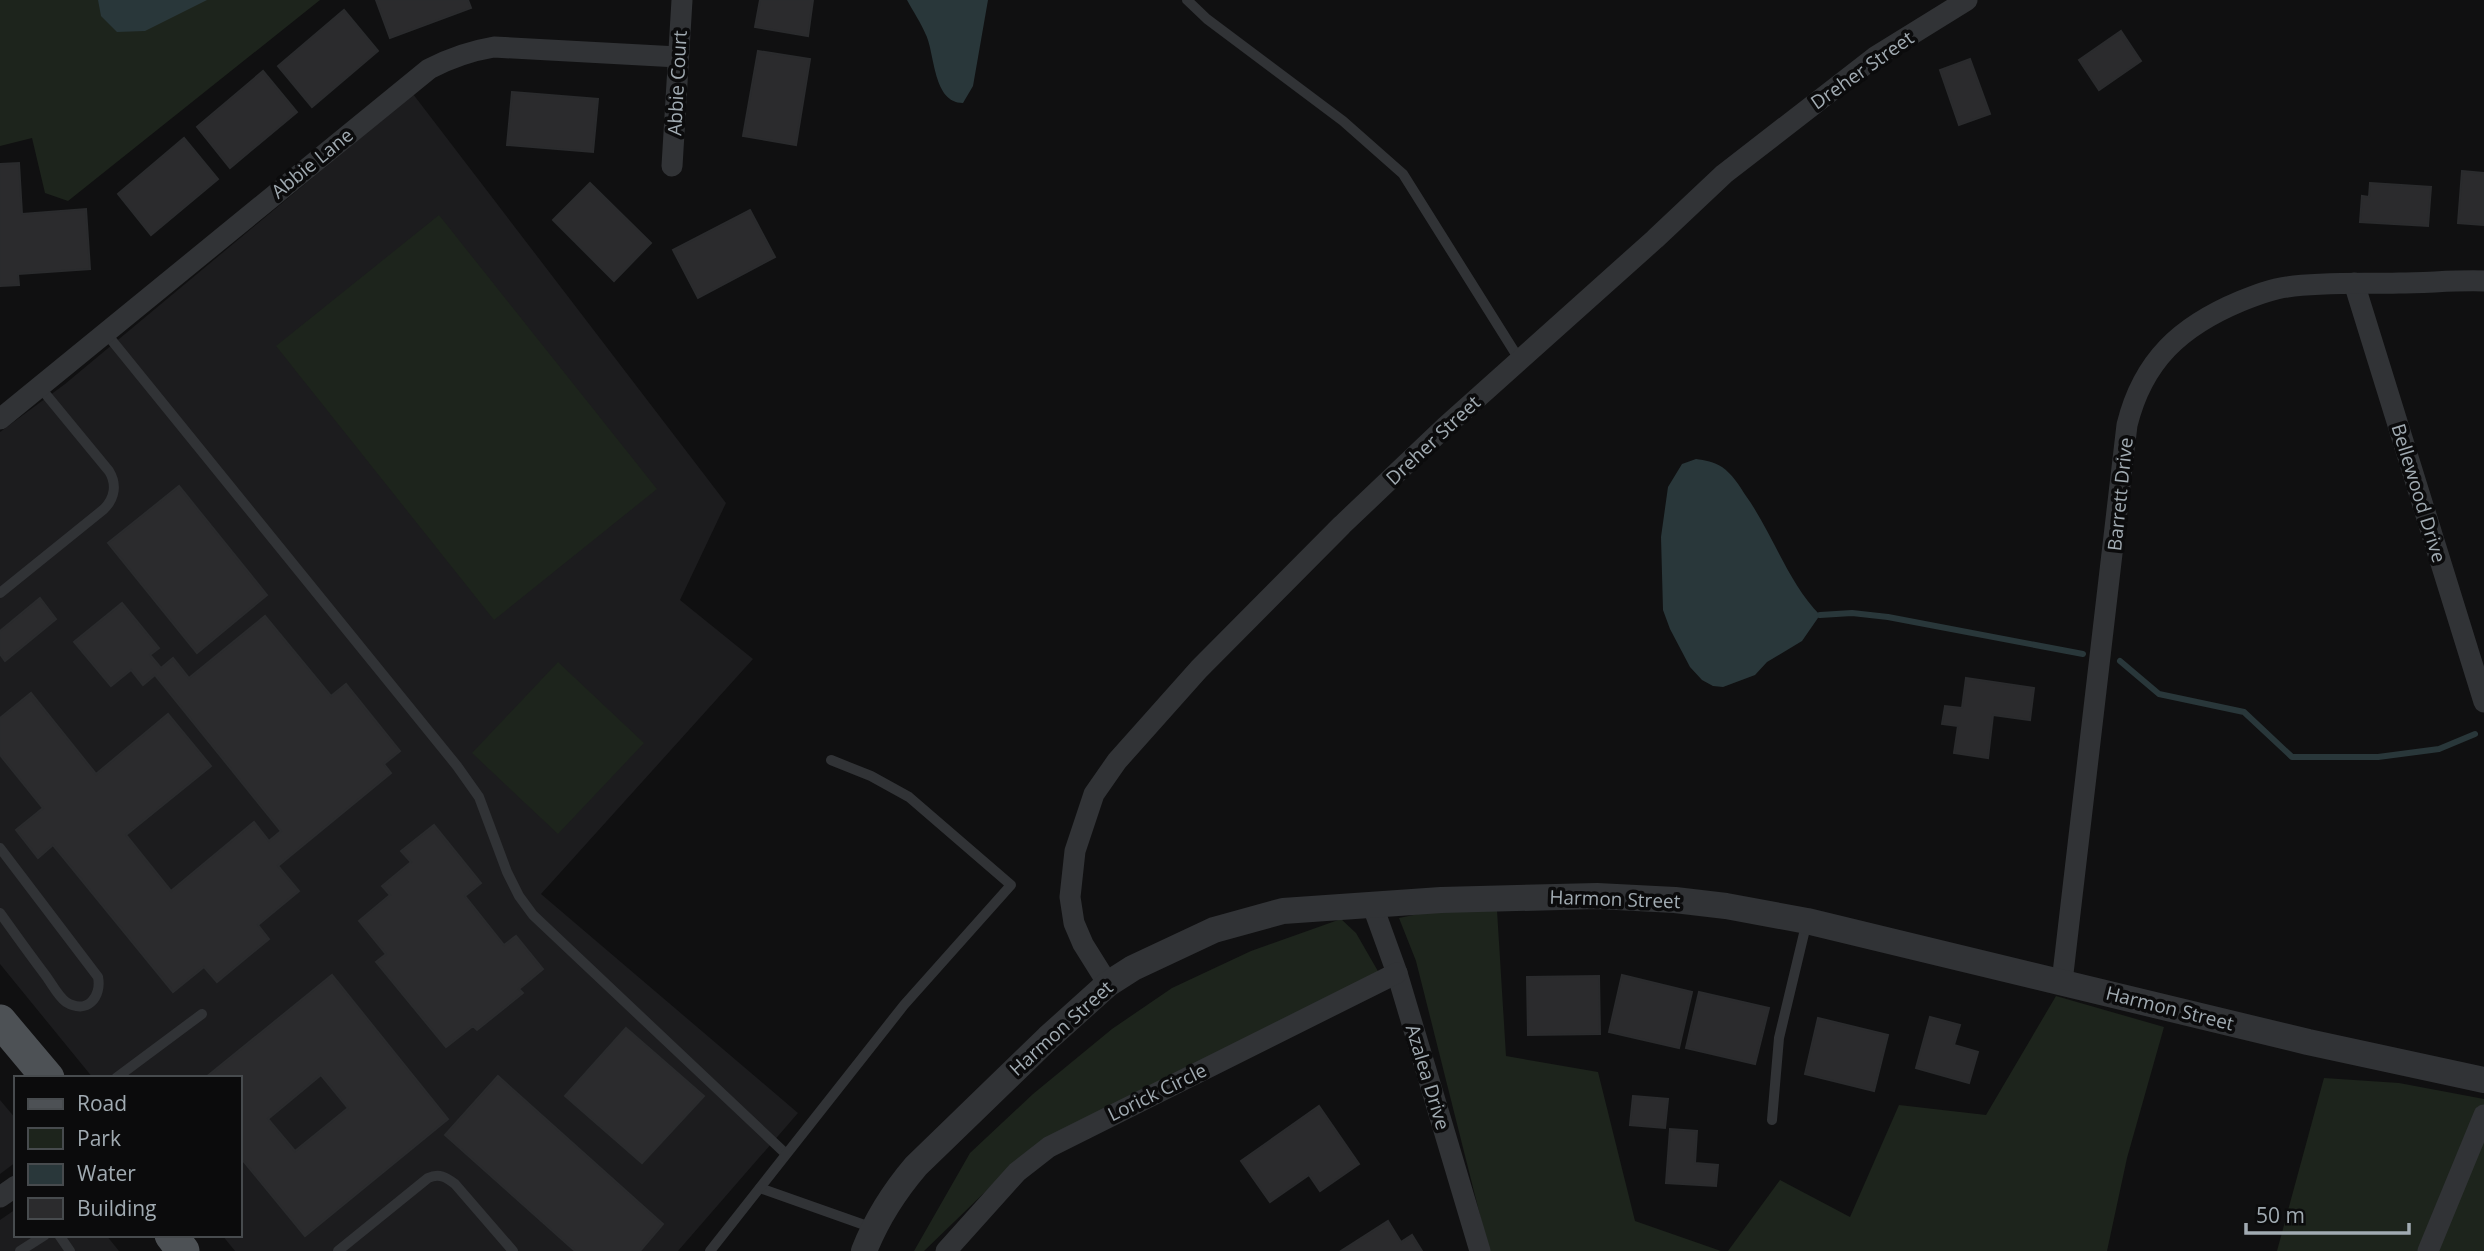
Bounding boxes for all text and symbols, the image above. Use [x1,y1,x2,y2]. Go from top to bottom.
street label: Dreher Street [1805,25,1919,115]
street label: Abbie Court [661,30,693,136]
street label: Abbie Lane [266,122,358,204]
street label: Dreher Street [1380,389,1486,491]
street label: Bellewood Drive [2386,420,2452,566]
street label: Barrett Drive [2101,436,2139,552]
street label: Harmon Street [1549,884,1681,914]
street label: Harmon Street [1004,974,1119,1081]
street label: Harmon Street [2103,980,2237,1037]
street label: Azalea Drive [1400,1021,1456,1133]
street label: Lorick Circle [1103,1057,1211,1127]
legend [14,1076,242,1237]
text: Road [77,1089,127,1117]
text: Park [77,1124,121,1152]
text: Water [77,1159,136,1187]
scale bar [2246,1192,2409,1236]
text: Building [77,1194,156,1222]
text: 50 m [2256,1201,2305,1229]

